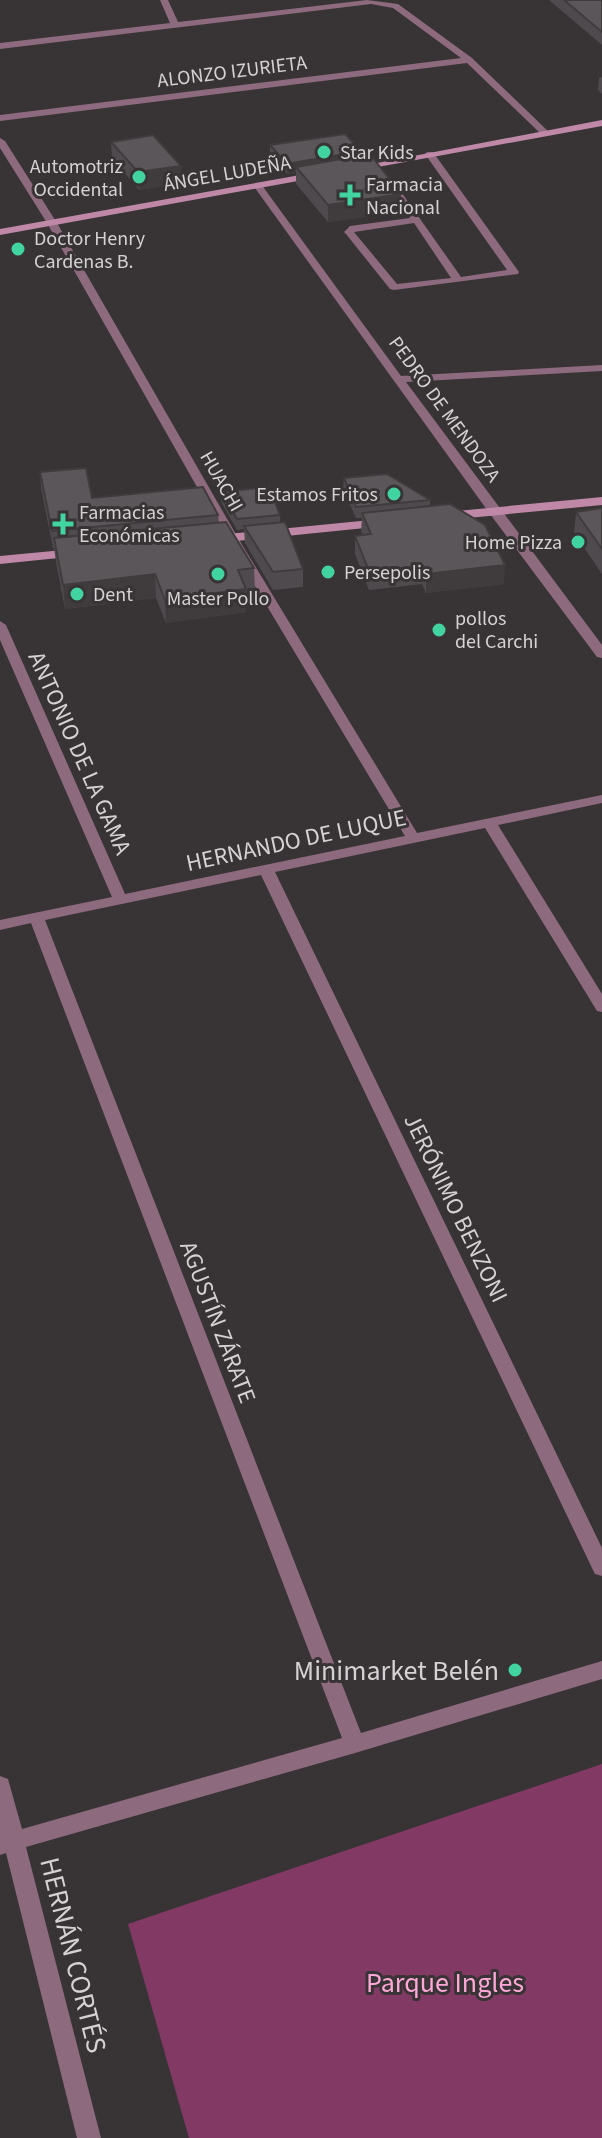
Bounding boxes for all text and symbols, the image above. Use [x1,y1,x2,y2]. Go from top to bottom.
street label: ALONZO IZURIETA [156,49,309,95]
place label: Star Kids [340,139,414,167]
marker: Star Kids [315,143,333,161]
street label: ÁNGEL LUDEÑA [161,149,293,199]
place label: Automotriz Occidental [30,153,123,204]
marker: Automotriz Occidental [130,168,148,186]
place label: Farmacia Nacional [366,171,443,222]
marker: Farmacia Nacional [341,186,359,204]
place label: Doctor Henry Cardenas B. [34,225,146,276]
marker: Doctor Henry Cardenas B. [9,240,27,258]
street label: PEDRO DE MENDOZA [382,331,507,488]
street label: HUACHI [193,446,250,517]
place label: Estamos Fritos [256,481,378,509]
marker: Estamos Fritos [385,485,403,503]
place label: Farmacias Económicas [79,499,180,550]
marker: Farmacias Económicas [54,515,72,533]
place label: Home Pizza [465,529,562,557]
marker: Home Pizza [569,533,587,551]
place label: Persepolis [344,559,430,587]
marker: Persepolis [319,563,337,581]
marker: Master Pollo [209,565,227,583]
place label: Dent [93,581,133,609]
marker: Dent [68,585,86,603]
place label: Master Pollo [167,585,269,613]
place label: pollos del Carchi [455,605,538,656]
marker: pollos del Carchi [430,621,448,639]
street label: ANTONIO DE LA GAMA [19,646,140,861]
street label: HERNANDO DE LUQUE [183,800,409,881]
street label: JERÓNIMO BENZONI [395,1108,516,1309]
street label: AGUSTÍN ZÁRATE [170,1236,265,1408]
place label: Minimarket Belén [294,1651,499,1691]
marker: Minimarket Belén [506,1661,524,1679]
street label: HERNÁN CORTÉS [29,1853,117,2057]
park label: Parque Ingles [366,1963,524,2003]

